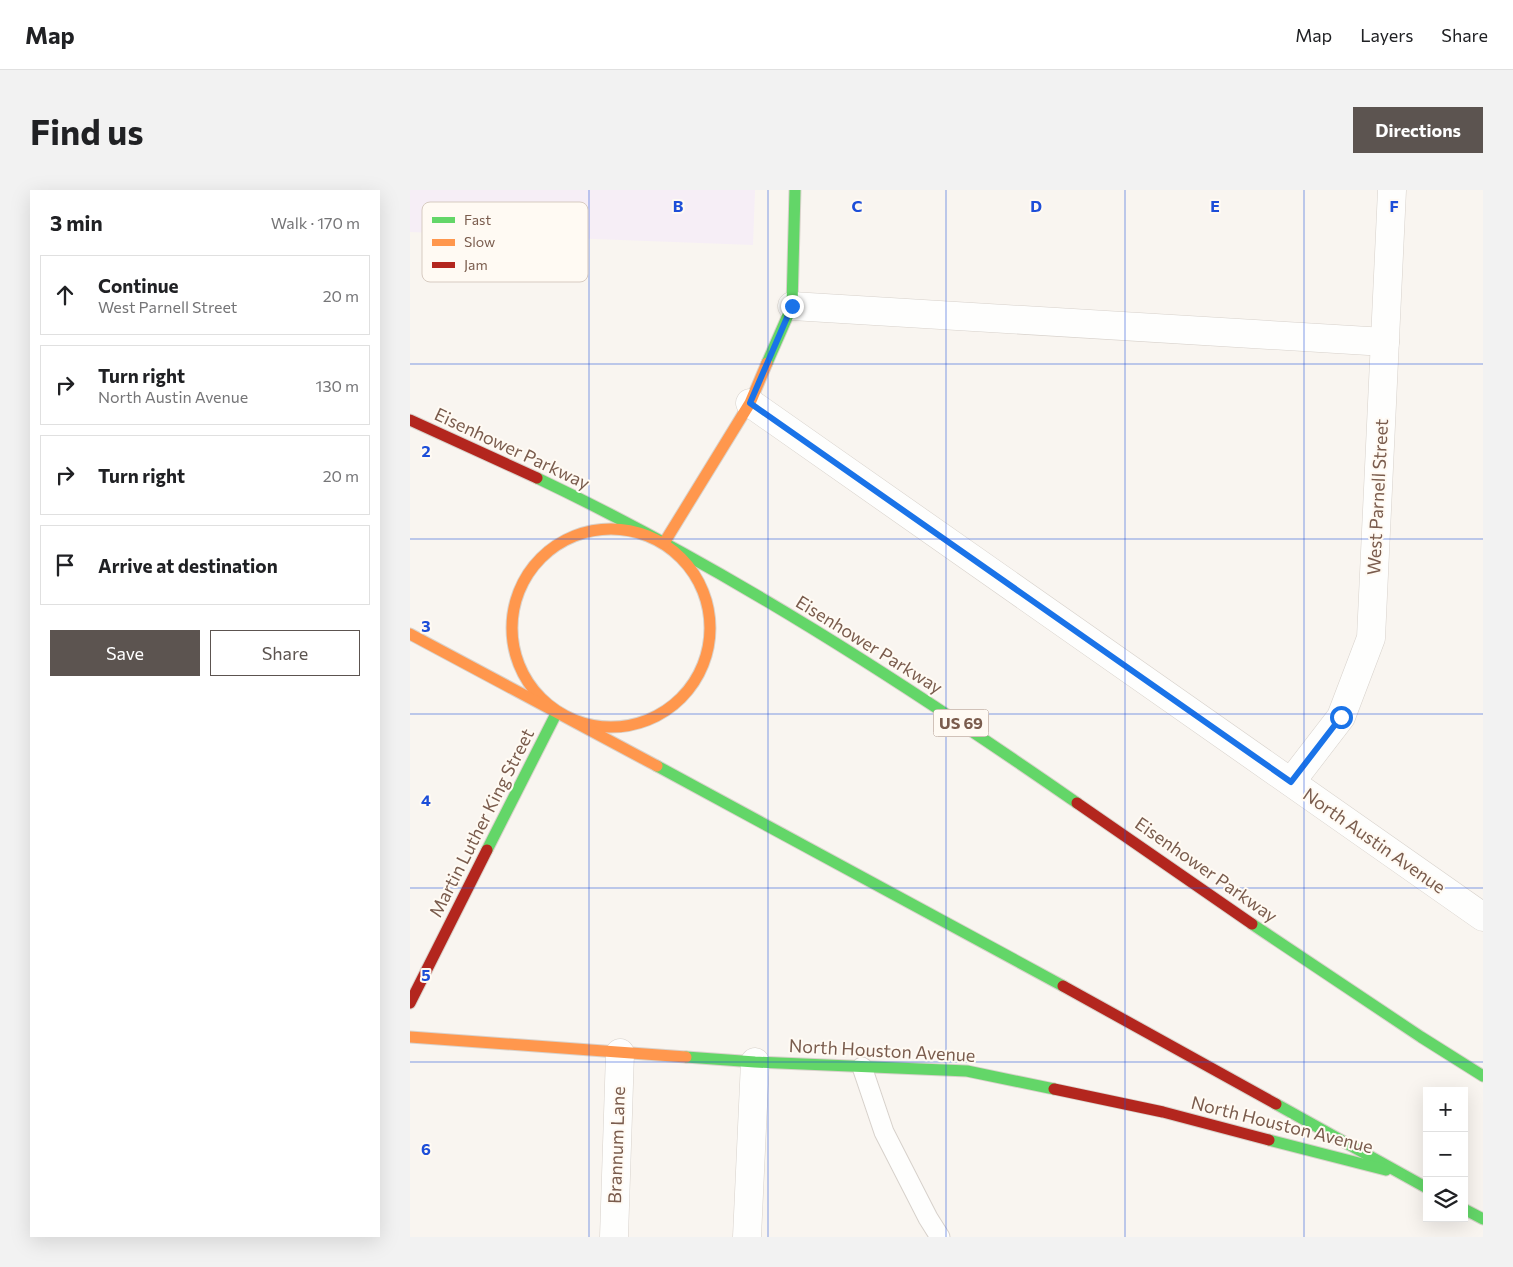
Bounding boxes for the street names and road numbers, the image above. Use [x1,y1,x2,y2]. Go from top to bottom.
street label: Eisenhower Parkway [431,402,594,494]
street label: West Parnell Street [1362,418,1392,576]
street label: Eisenhower Parkway [792,590,947,698]
road number: US 69 [934,710,988,736]
street label: Martin Luther King Street [424,725,538,921]
street label: North Austin Avenue [1299,783,1450,898]
street label: Eisenhower Parkway [1131,812,1282,927]
street label: North Houston Avenue [788,1034,976,1066]
street label: Brannum Lane [603,1086,629,1204]
street label: North Houston Avenue [1189,1091,1376,1157]

